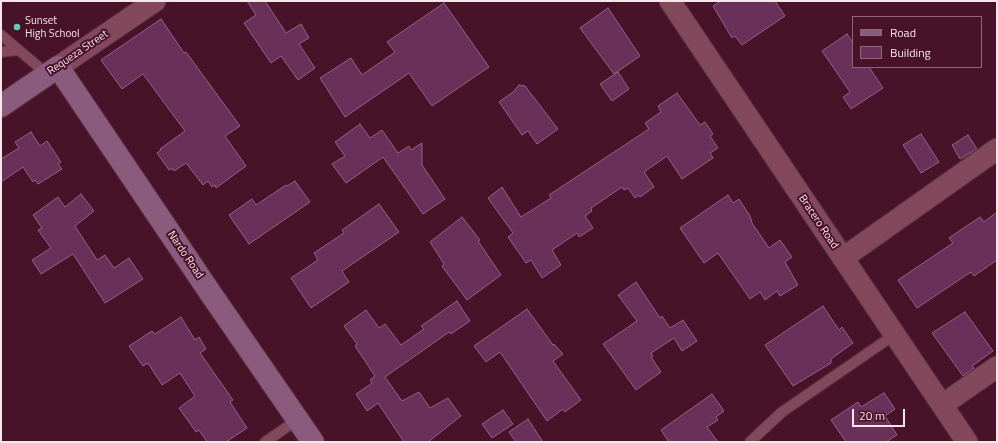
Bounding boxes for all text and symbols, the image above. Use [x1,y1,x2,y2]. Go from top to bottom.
place label: Sunset High School [25,14,80,40]
legend [852,16,982,68]
marker: Sunset High School [12,22,22,32]
text: Road [890,23,916,42]
street label: Requeza Street [45,28,111,78]
text: Building [890,43,931,62]
street label: Bracero Road [795,193,841,251]
street label: Nardo Road [164,229,206,281]
scale bar [854,401,907,427]
text: 20 m [859,406,885,425]

